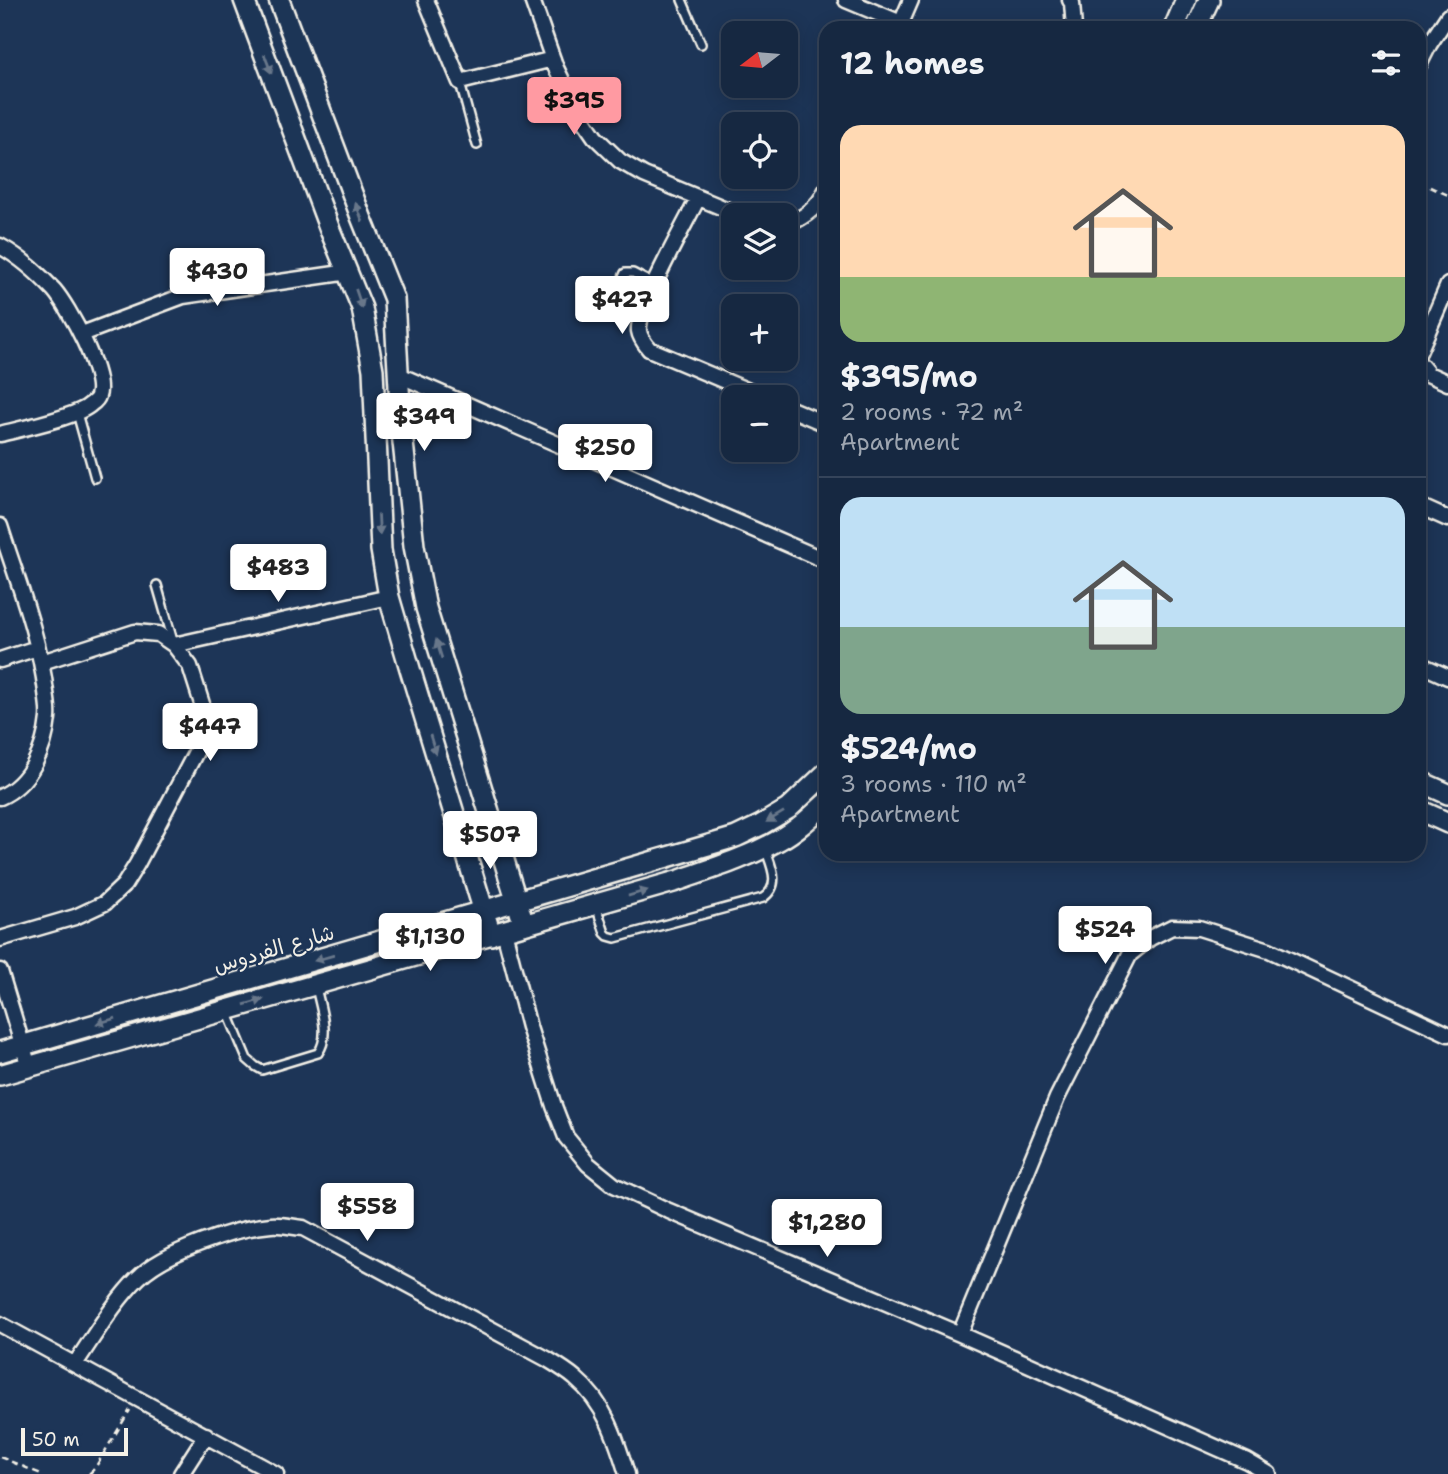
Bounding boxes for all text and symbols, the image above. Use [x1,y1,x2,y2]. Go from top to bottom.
north arrow [721,21,798,98]
map controls [721,21,798,462]
text: 12 homes [840,43,984,84]
icon: filters [1367,44,1405,82]
one-way arrow [263,53,274,74]
pin: $395 [533,78,615,137]
text: $395 [543,85,605,115]
button: locate [721,112,798,189]
icon: home [1060,170,1186,296]
one-way arrow [354,201,365,222]
button: layers [721,203,798,280]
pin: $430 [176,248,258,308]
text: $430 [186,256,248,286]
pin: $427 [581,276,663,336]
text: $427 [591,284,653,314]
one-way arrow [353,289,364,310]
button: + [721,294,798,371]
text: $395/mo [840,356,978,397]
button: − [721,385,798,462]
pin: $349 [383,393,465,453]
text: 2 rooms · 72 m² [840,397,1023,427]
text: $349 [392,401,456,431]
pin: $250 [564,424,646,484]
text: Apartment [840,427,960,457]
text: $250 [574,432,636,462]
one-way arrow [374,514,385,536]
icon: home [1060,542,1186,668]
pin: $483 [237,544,319,604]
text: $483 [246,552,310,582]
one-way arrow [433,639,443,660]
pin: $447 [169,704,251,763]
text: $447 [179,711,241,741]
text: $524/mo [840,728,977,769]
one-way arrow [429,735,439,756]
text: 3 rooms · 110 m² [840,769,1027,799]
text: Apartment [840,799,960,829]
one-way arrow [765,811,784,823]
pin: $507 [449,812,531,871]
text: $507 [459,819,521,849]
one-way arrow [627,887,648,897]
pin: $524 [1064,906,1146,966]
pin: $1,130 [373,914,487,973]
text: $524 [1075,914,1135,944]
street label: شارع الفردوس [210,918,338,981]
text: $1,130 [395,921,465,951]
one-way arrow [314,953,335,963]
one-way arrow [244,997,265,1007]
one-way arrow [95,1017,116,1027]
pin: $558 [326,1184,408,1243]
text: $558 [337,1191,397,1221]
pin: $1,280 [770,1200,884,1259]
text: $1,280 [788,1207,866,1237]
scale bar [21,1425,128,1457]
text: 50 m [32,1427,80,1452]

